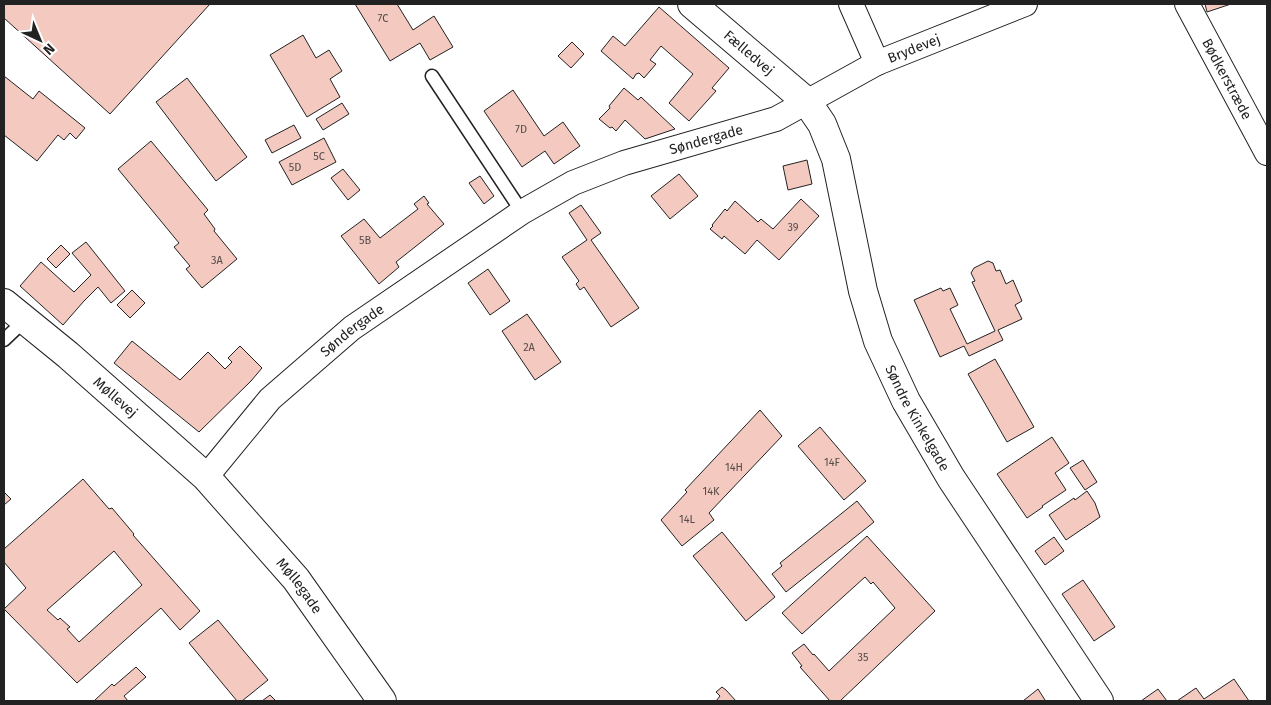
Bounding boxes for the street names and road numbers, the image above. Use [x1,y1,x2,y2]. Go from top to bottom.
street label: Fælledvej [721,27,778,79]
street label: Brydevej [885,30,943,66]
street label: Bødkerstræde [1199,35,1256,122]
street label: Søndergade [667,121,745,158]
street label: Søndergade [317,300,387,360]
street label: Søndre Kinkelgade [882,362,954,474]
street label: Møllevej [90,373,141,421]
street label: Møllegade [273,554,326,617]

